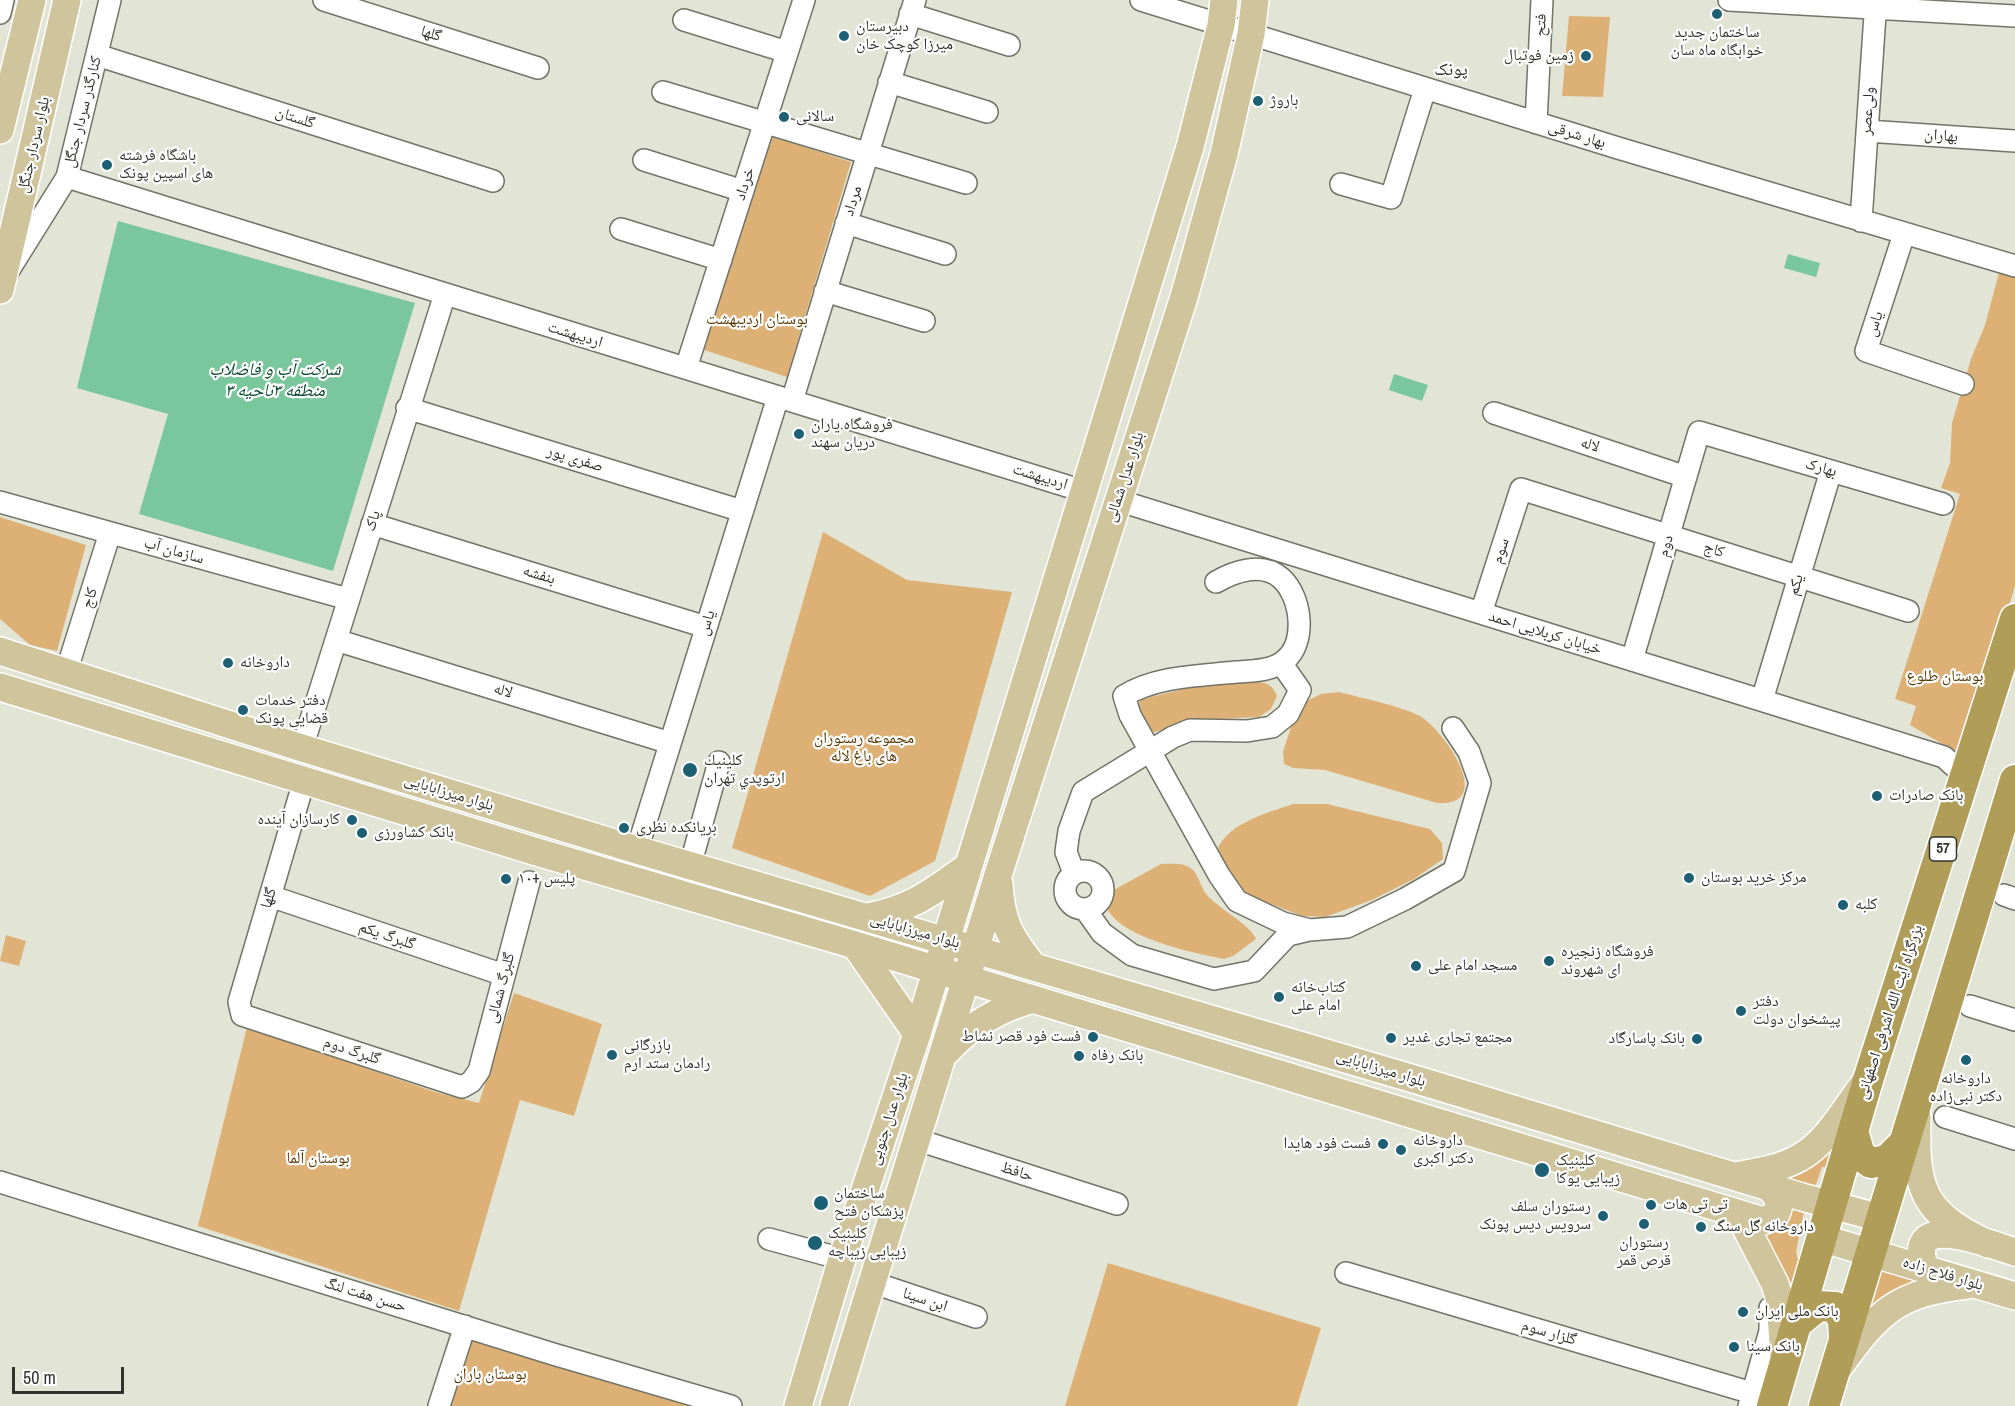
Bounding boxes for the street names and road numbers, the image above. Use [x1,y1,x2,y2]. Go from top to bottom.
street label: فتح [1531,13,1551,37]
street label: گلها [418,22,444,46]
street label: کنارگذر سردار جنگل [60,54,106,170]
street label: ولی‌عصر [1857,86,1879,136]
street label: بلوار سردار جنگل [14,95,54,195]
street label: گلستان [273,103,317,133]
street label: بهار شرقی [1546,117,1608,153]
street label: بهاران [1923,125,1959,147]
street label: خرداد [731,165,759,203]
street label: مرداد [839,183,867,219]
street label: یاس [1862,309,1888,339]
street label: اردیبهشت [545,318,605,352]
street label: بلوار عدل شمالی [1101,429,1149,525]
street label: لاله [1578,433,1602,457]
street label: صفری پور [544,441,606,477]
street label: بهارک [1803,454,1839,482]
street label: اردیبهشت [1010,460,1070,494]
street label: پاک [361,508,385,534]
street label: سازمان آب [142,533,206,569]
street label: دوم [1654,533,1678,559]
street label: سوم [1488,536,1514,566]
street label: کاج [1701,538,1727,562]
street label: بنفشه [520,561,558,589]
street label: یکم [1784,572,1808,598]
street label: کاج [78,585,102,611]
street label: خیابان کربلایی احمد [1486,607,1604,659]
street label: یاس [694,608,720,638]
street label: لاله [491,679,515,703]
street label: بلوار میرزابابایی [402,770,496,816]
road number: 57 [1930,837,1956,861]
street label: گلها [257,885,281,911]
street label: بلوار میرزابابایی [868,909,962,953]
street label: گلبرگ یکم [356,917,418,955]
street label: بزرگراه آیت الله اشرفی اصفهانی [1853,922,1927,1102]
street label: گلبرگ شمالی [482,951,520,1025]
street label: گلبرگ دوم [321,1033,383,1069]
street label: بلوار میرزابابایی [1334,1046,1428,1092]
street label: بلوار عدل جنوبی [865,1070,913,1168]
street label: حافظ [998,1158,1036,1186]
street label: بلوار فلاح زاده [1901,1253,1985,1295]
street label: حسن هفت لنگ [321,1273,409,1317]
street label: ابن سینا [900,1284,950,1316]
street label: گلزار سوم [1519,1316,1579,1350]

